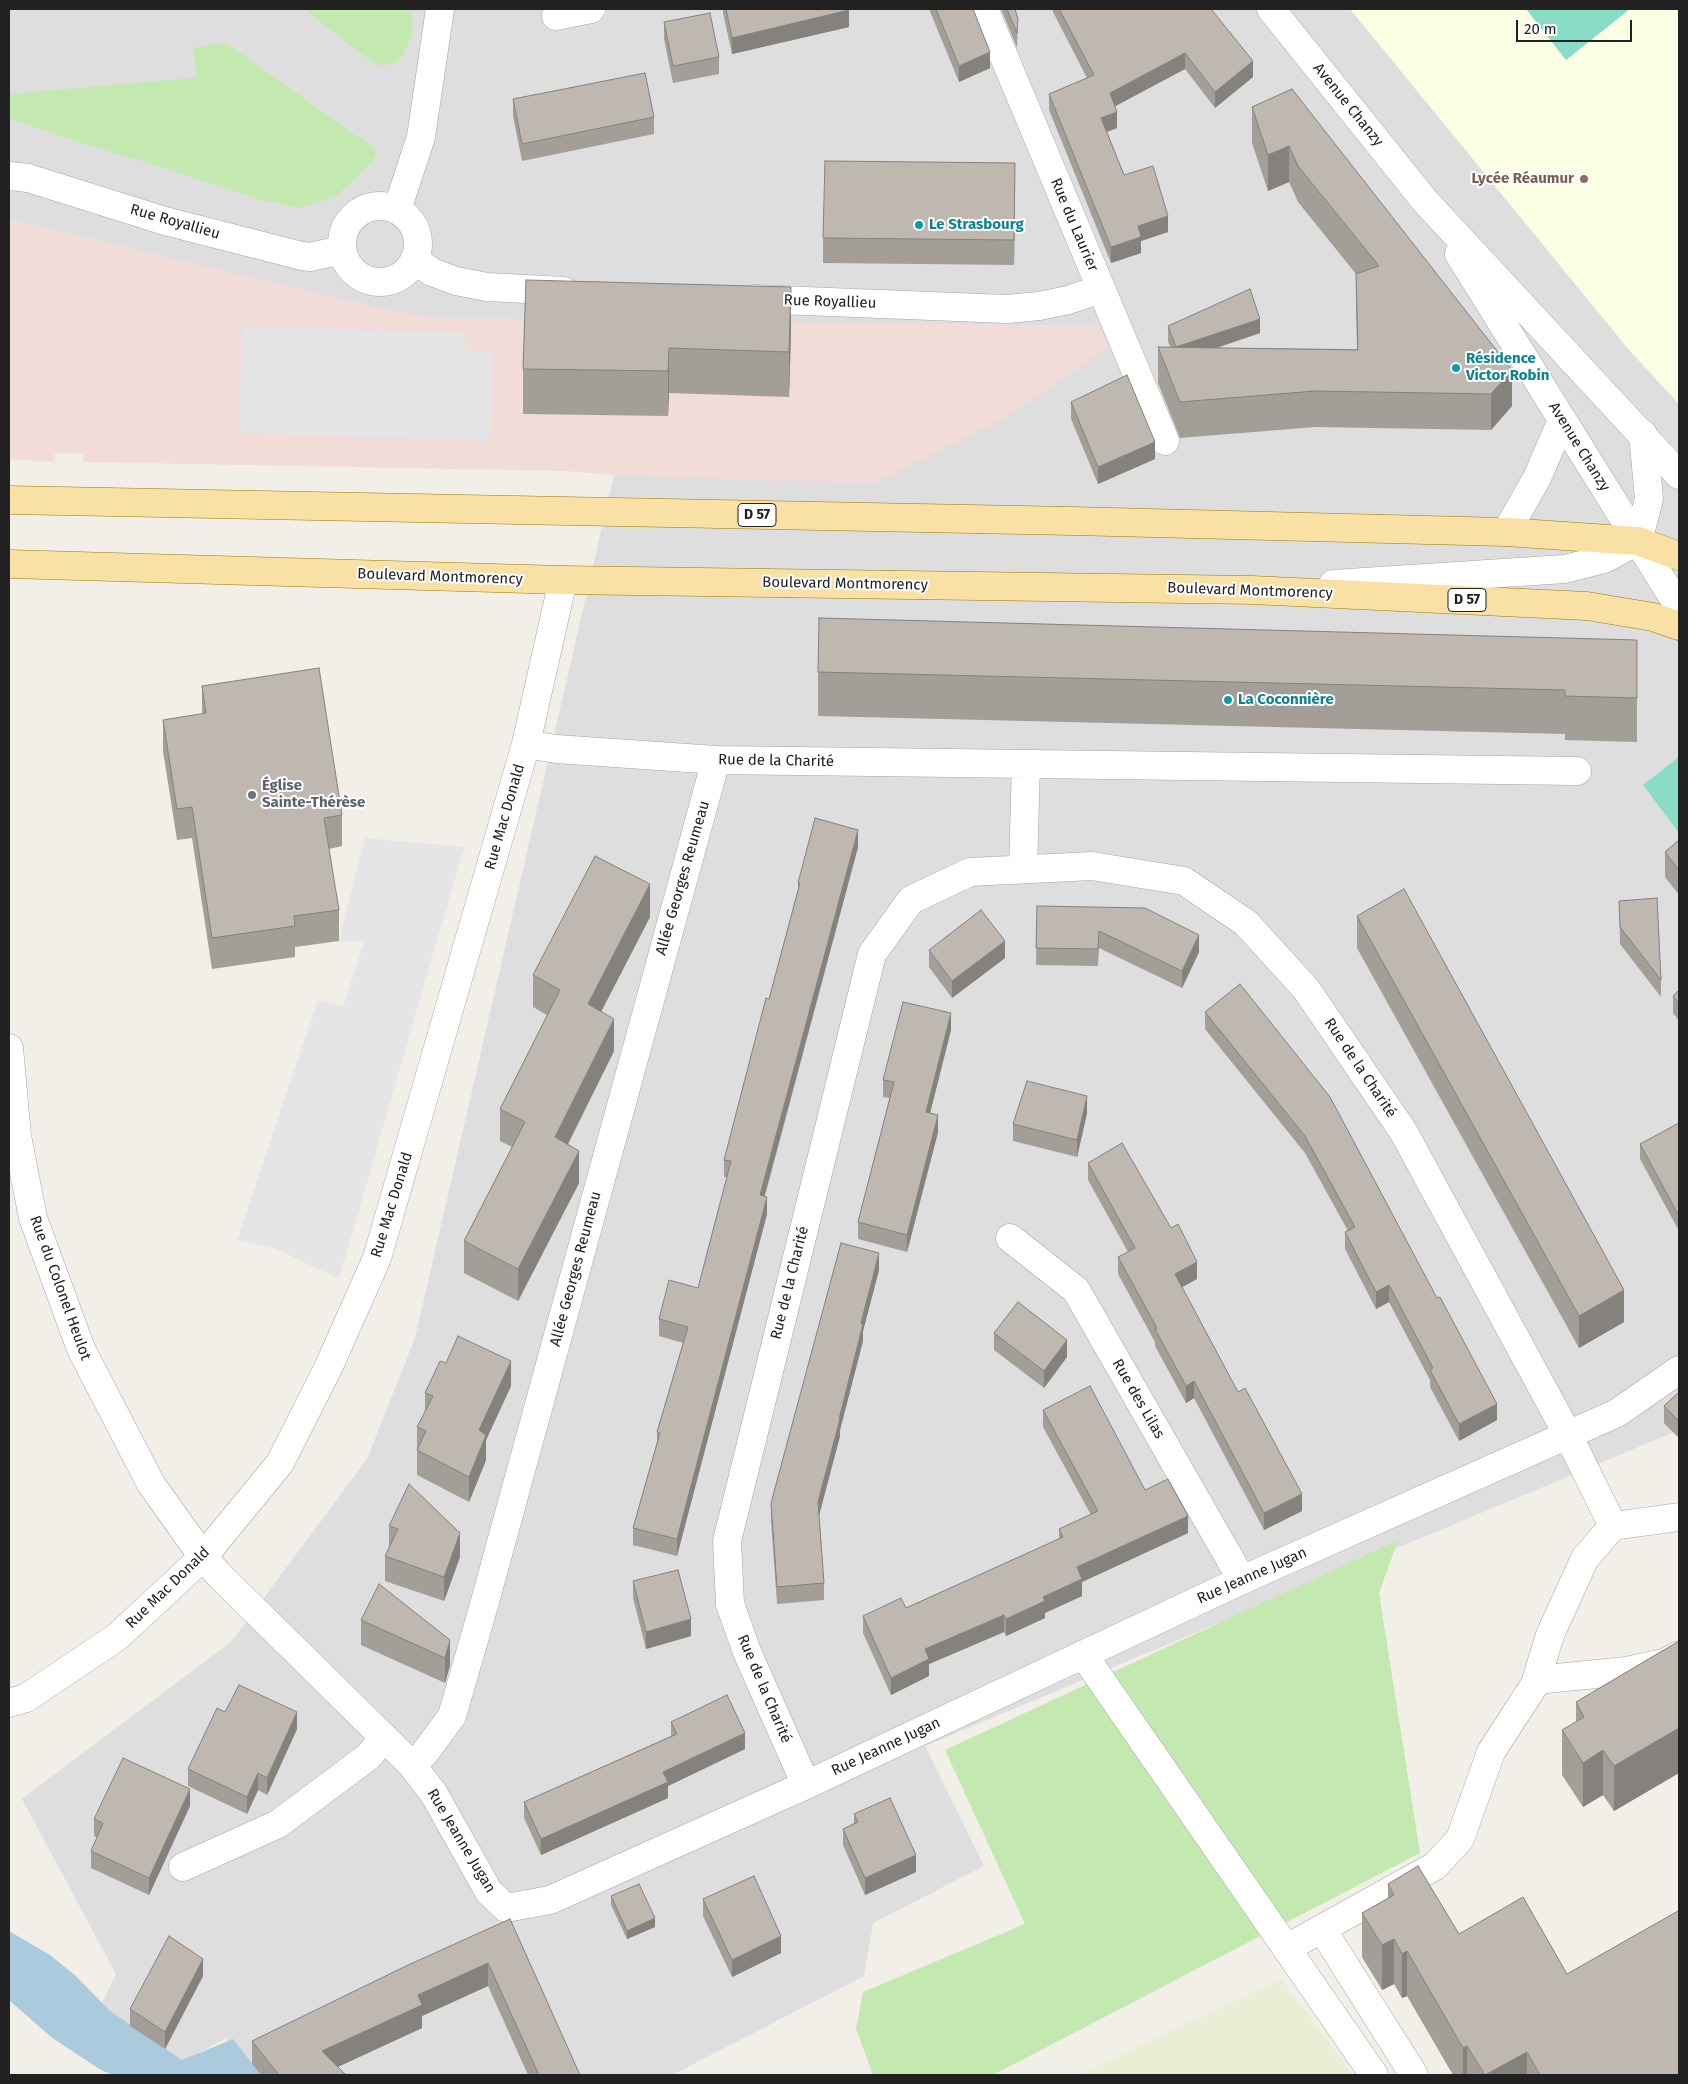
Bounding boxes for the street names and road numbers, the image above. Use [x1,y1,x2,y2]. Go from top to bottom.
street label: Avenue Chanzy [1309,60,1387,150]
street label: Rue du Laurier [1046,176,1102,274]
street label: Rue Royallieu [128,201,222,243]
street label: Rue Royallieu [783,291,877,313]
street label: Avenue Chanzy [1544,399,1614,495]
road number: D 57 [738,504,776,526]
street label: Boulevard Montmorency [357,565,523,589]
street label: Boulevard Montmorency [762,574,928,594]
street label: Boulevard Montmorency [1167,579,1333,603]
road number: D 57 [1448,588,1486,612]
street label: Rue de la Charité [718,751,834,771]
street label: Rue Mac Donald [481,762,529,872]
street label: Allée Georges Reumeau [652,799,714,957]
street label: Rue de la Charité [1320,1015,1400,1121]
street label: Rue Mac Donald [367,1150,417,1260]
street label: Allée Georges Reumeau [547,1189,605,1349]
street label: Rue du Colonel Heulot [25,1213,95,1363]
street label: Rue de la Charité [767,1224,813,1342]
street label: Rue des Lilas [1108,1356,1168,1442]
street label: Rue Mac Donald [122,1544,214,1632]
street label: Rue Jeanne Jugan [1194,1544,1310,1608]
street label: Rue de la Charité [733,1632,795,1746]
street label: Rue Jeanne Jugan [829,1714,943,1780]
street label: Rue Jeanne Jugan [423,1786,499,1896]

